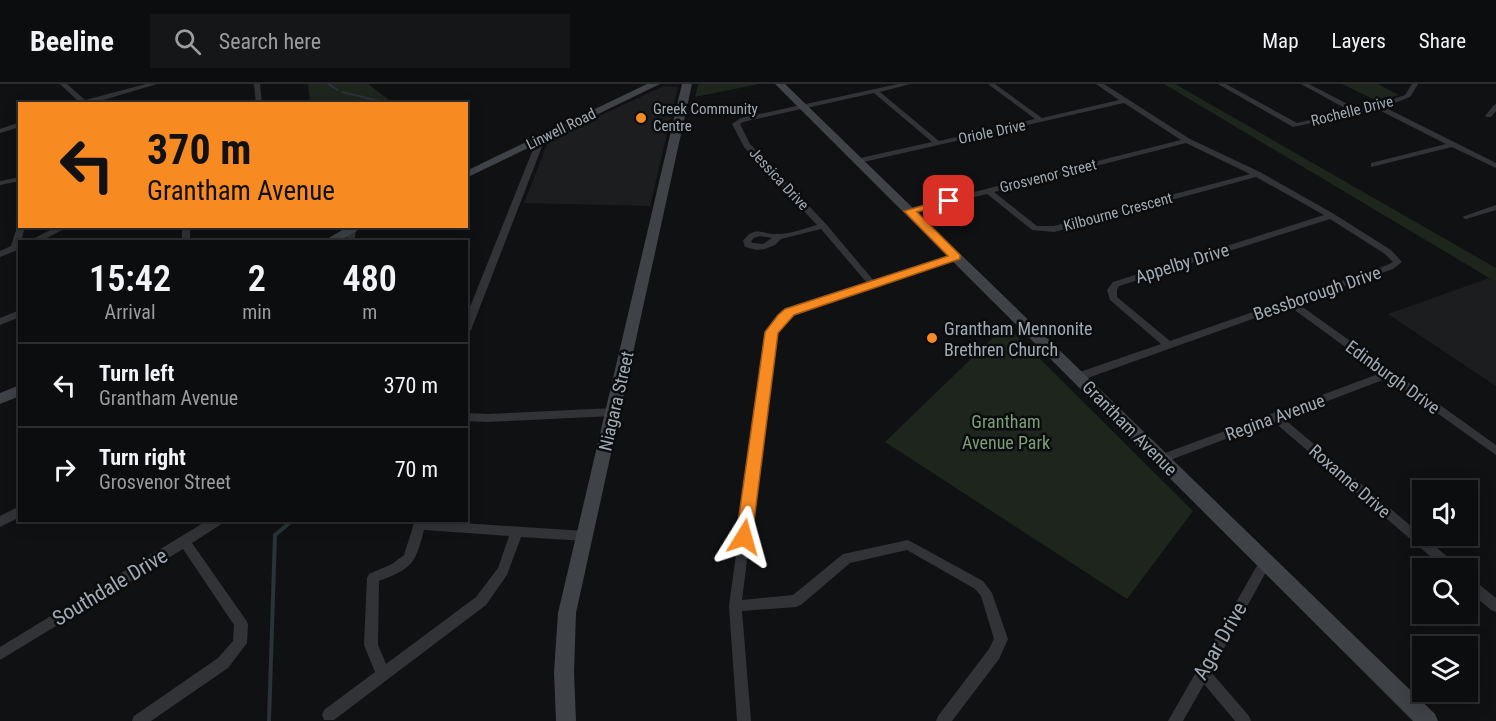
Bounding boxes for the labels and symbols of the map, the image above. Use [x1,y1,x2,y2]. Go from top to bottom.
street label: Rochelle Drive [1309,92,1395,130]
place label: Greek Community Centre [653,100,758,135]
street label: Linwell Road [523,104,599,154]
marker: Greek Community Centre [634,111,648,125]
street label: Oriole Drive [957,116,1027,148]
street label: Jessica Drive [746,144,812,214]
street label: Grosvenor Street [998,155,1098,197]
pin [923,175,974,226]
street label: Kilbourne Crescent [1062,189,1174,235]
street label: Appelby Drive [1133,239,1231,287]
street label: Bessborough Drive [1251,261,1383,325]
place label: Grantham Mennonite Brethren Church [944,318,1093,360]
marker: Grantham Mennonite Brethren Church [925,331,939,345]
street label: Edinburgh Drive [1342,336,1444,418]
street label: Niagara Street [594,349,638,453]
street label: Grantham Avenue [1078,376,1182,480]
street label: Regina Avenue [1222,389,1328,445]
park label: Grantham Avenue Park [962,411,1050,453]
street label: Roxanne Drive [1305,440,1395,522]
position arrow [712,505,776,569]
street label: Southdale Drive [48,543,172,631]
street label: Agar Drive [1188,598,1252,684]

